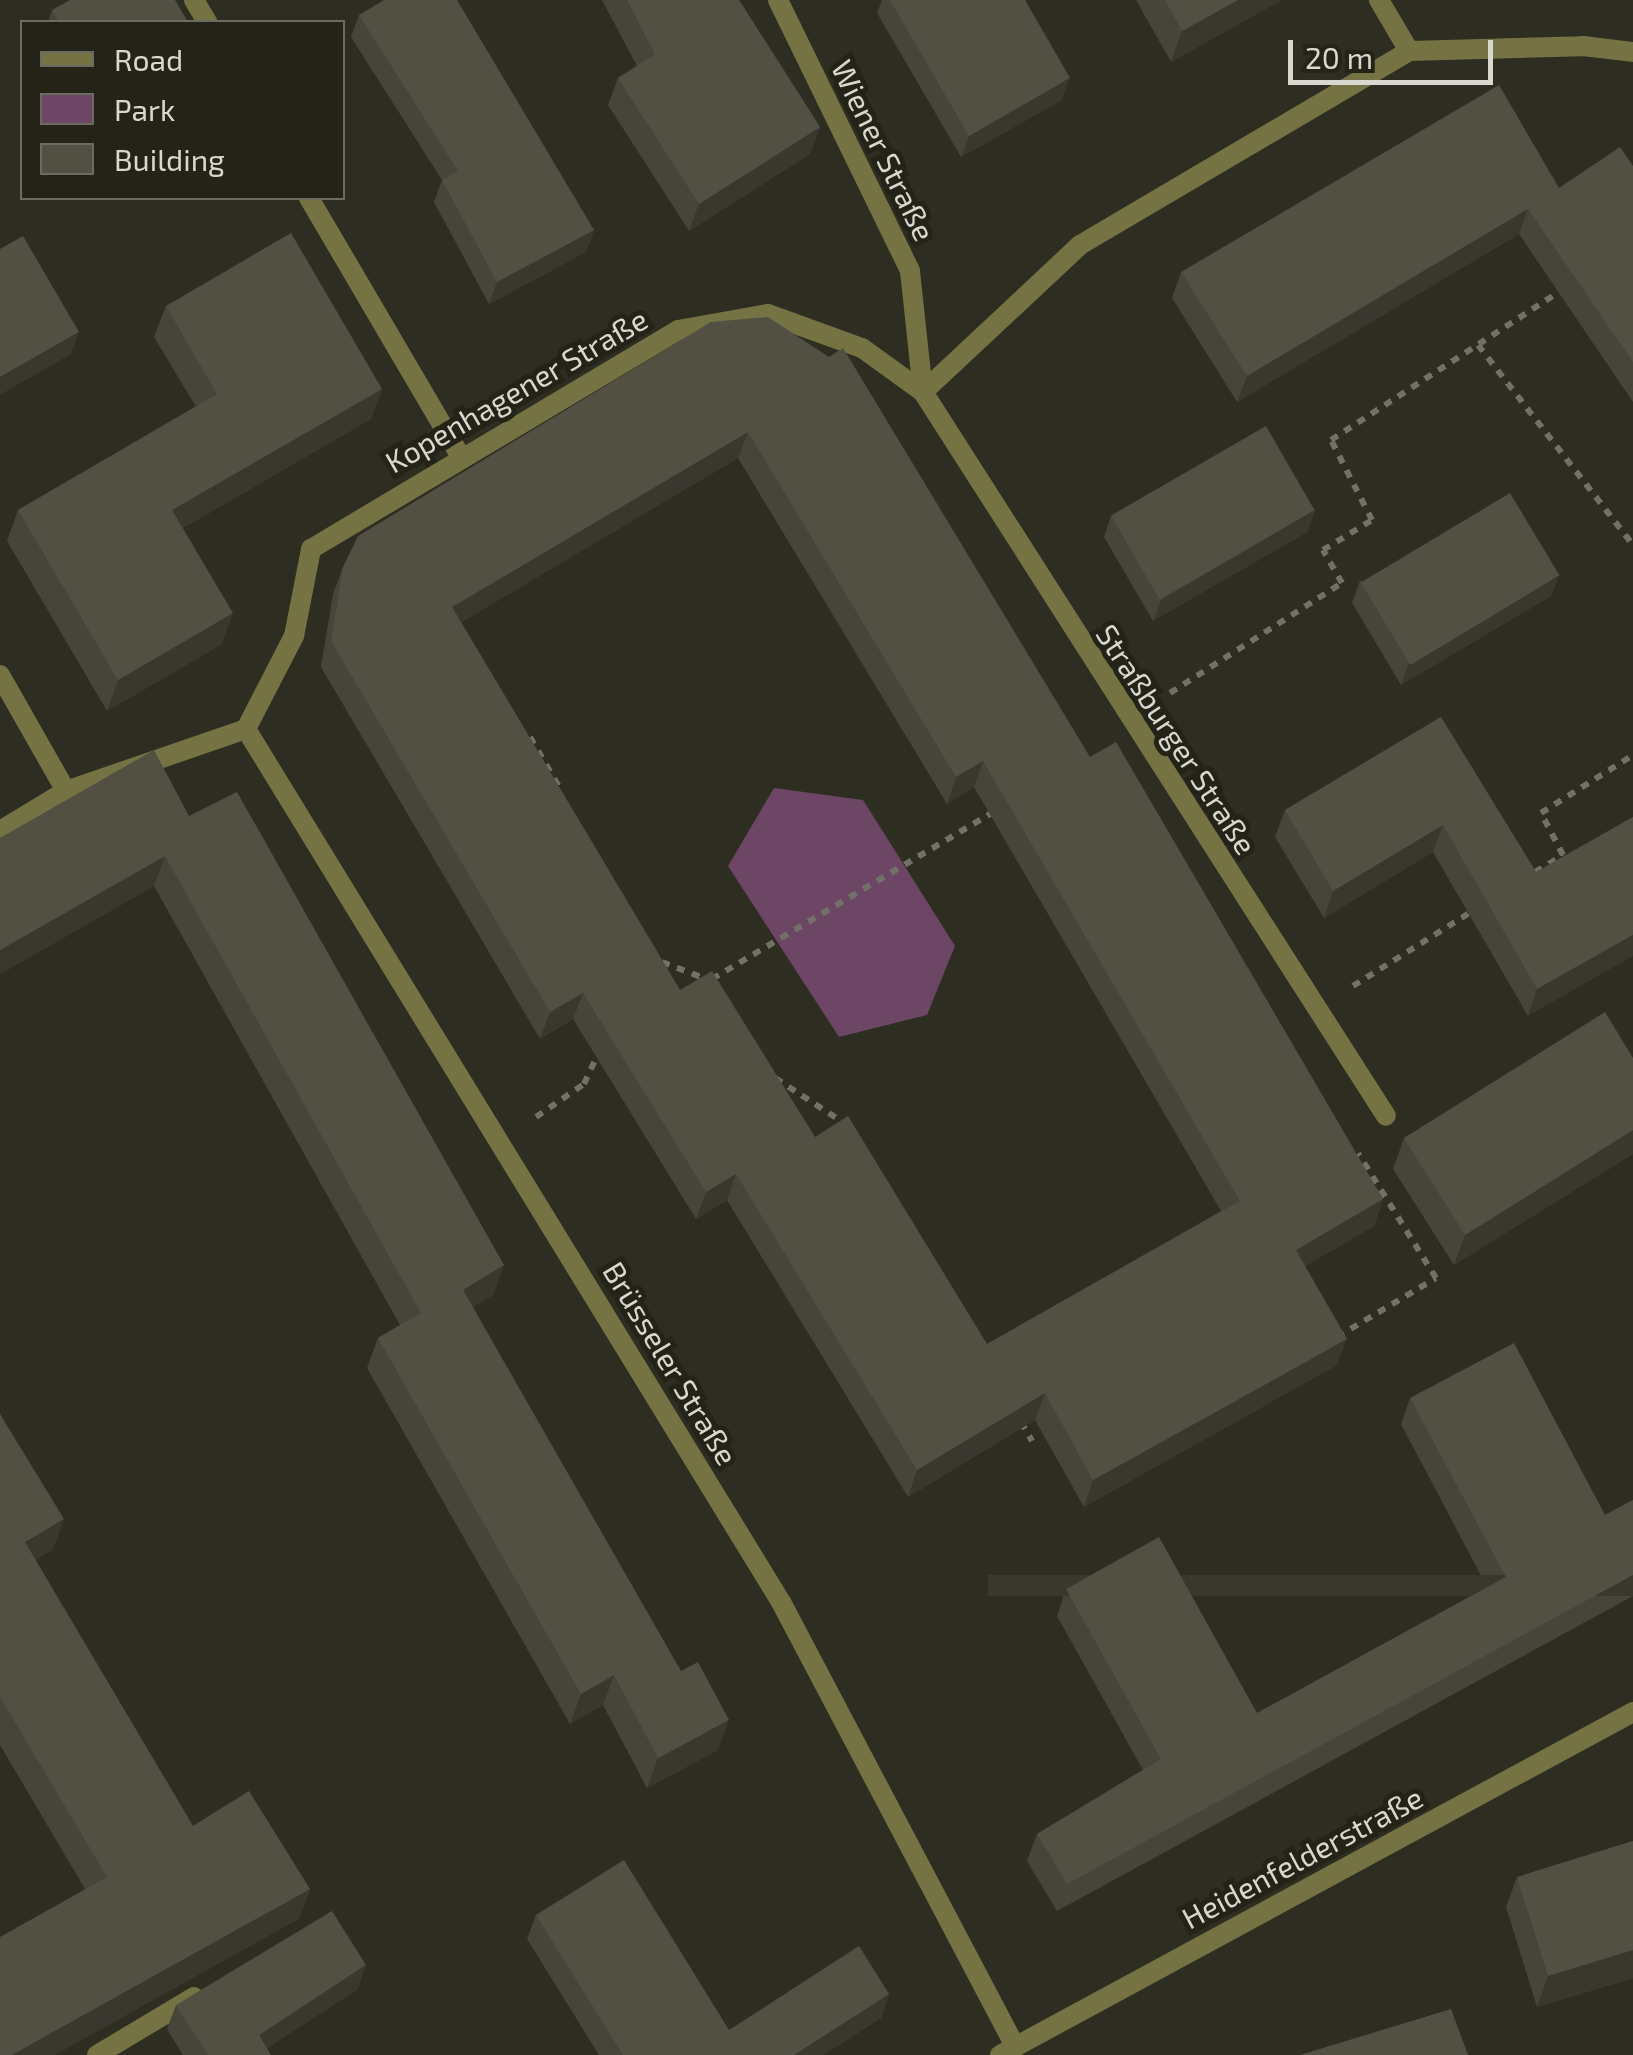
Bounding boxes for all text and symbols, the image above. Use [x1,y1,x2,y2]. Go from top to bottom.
legend [20,20,345,200]
scale bar [1293,20,1498,82]
text: 20 m [1305,39,1373,75]
text: Road [114,41,183,77]
street label: Wiener Straße [825,53,943,247]
text: Park [114,91,175,127]
text: Building [114,141,225,177]
street label: Kopenhagener Straße [378,300,654,480]
street label: Straßburger Straße [1089,617,1265,861]
street label: Brüsseler Straße [596,1255,746,1471]
street label: Heidenfelderstraße [1176,1778,1428,1936]

